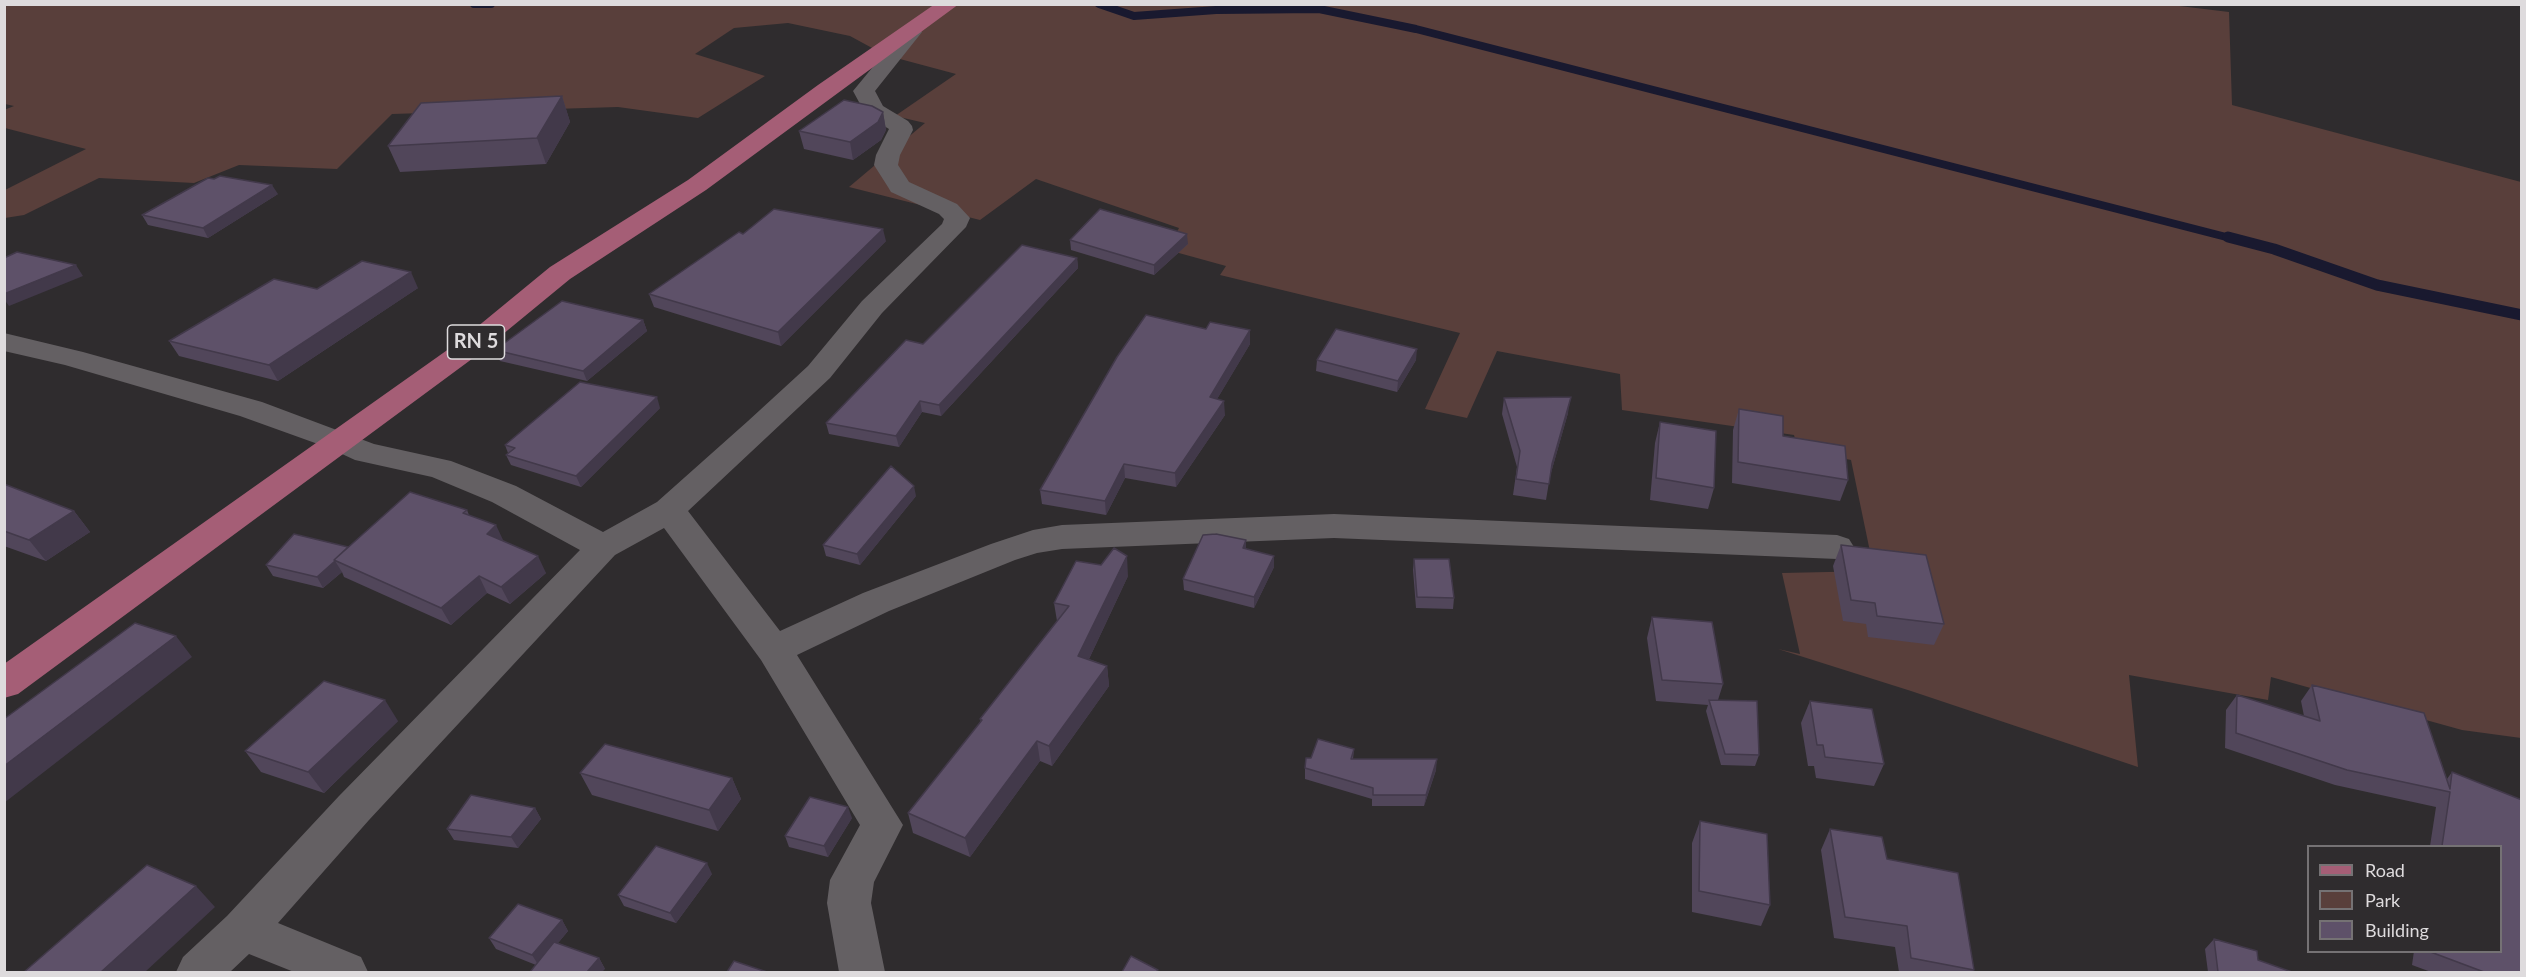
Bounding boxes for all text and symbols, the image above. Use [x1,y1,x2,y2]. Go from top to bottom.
road number: RN 5 [448,325,504,359]
legend [2307,845,2502,953]
text: Road [2365,859,2405,881]
text: Park [2365,889,2400,911]
text: Building [2365,919,2429,941]

